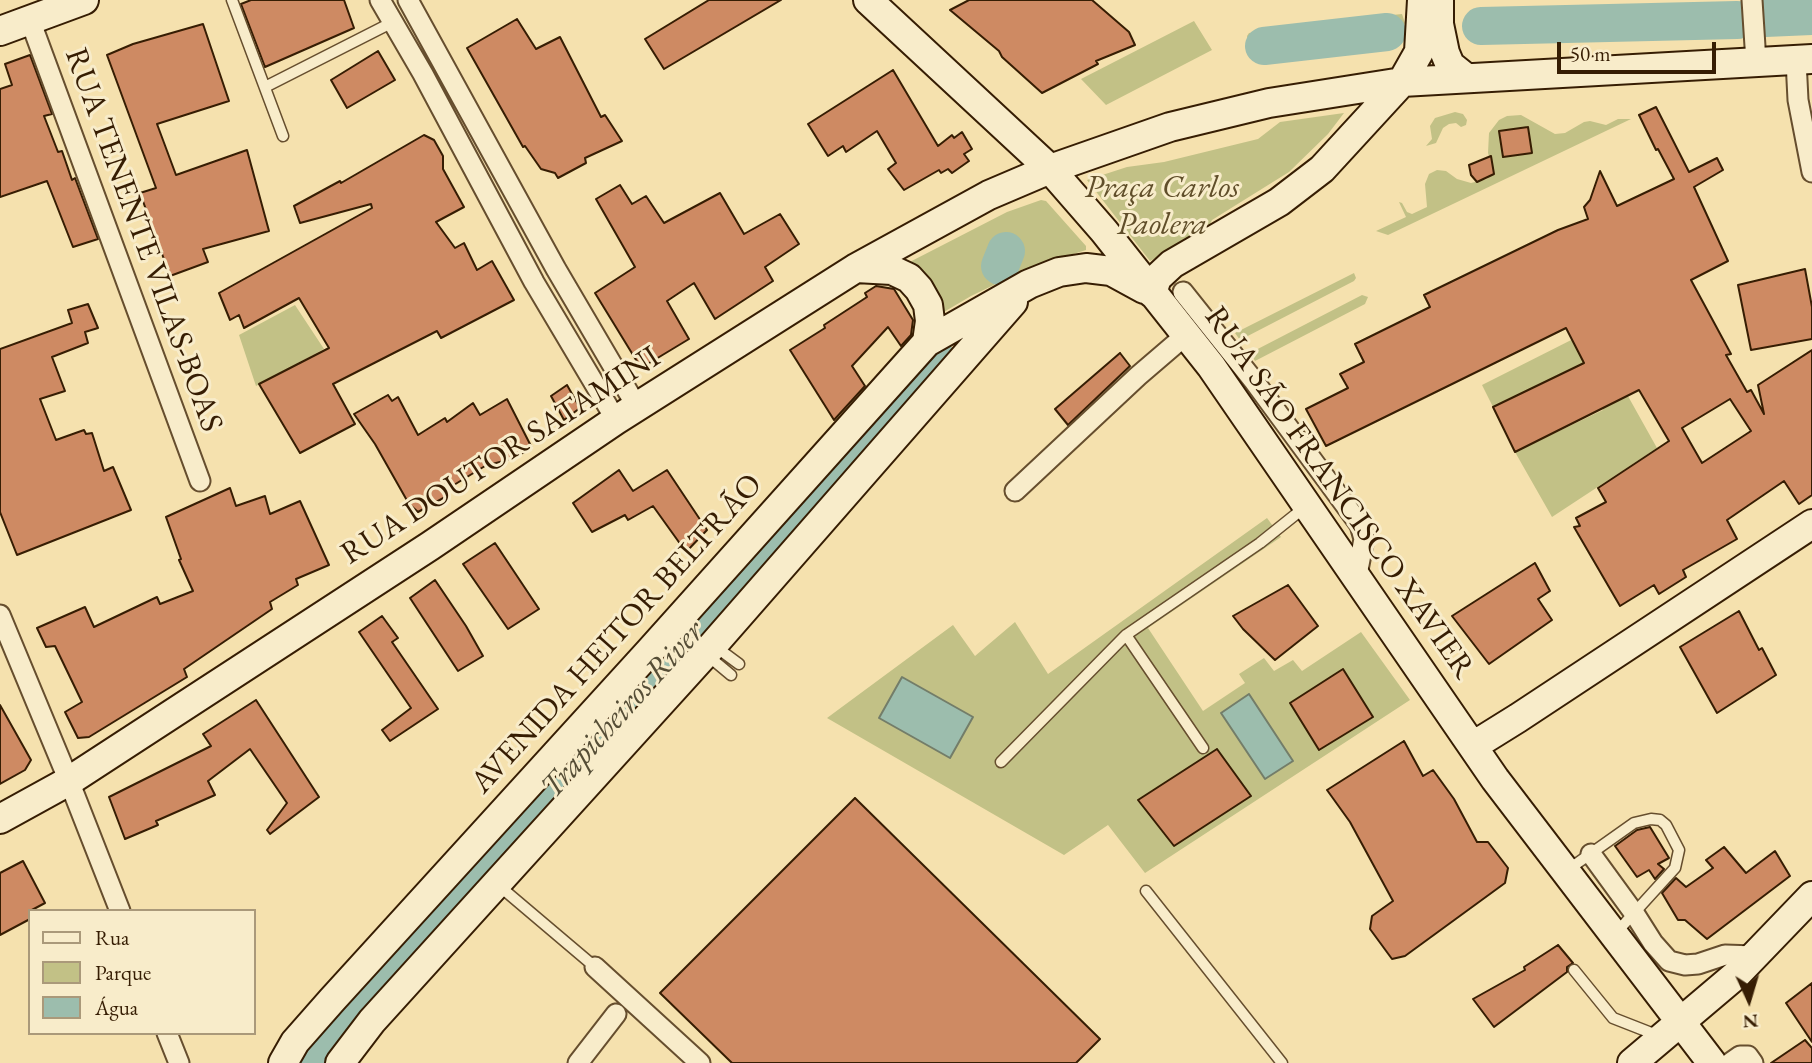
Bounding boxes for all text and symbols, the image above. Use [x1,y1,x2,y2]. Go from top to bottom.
scale bar [1560,28,1719,72]
text: 50 m [1570,40,1611,67]
street label: RUA TENENTE VILAS-BOAS [56,43,230,437]
park label: Praça Carlos Paolera [1085,169,1239,244]
street label: RUA SÃO FRANCISCO XAVIER [1196,300,1482,686]
street label: RUA DOUTOR SATAMINI [334,338,668,574]
street label: AVENIDA HEITOR BELTRÃO [463,466,771,802]
water label: Trapicheiros River [533,613,713,807]
legend [28,909,256,1035]
text: Rua [95,924,129,951]
text: Parque [95,959,151,986]
north arrow [1714,965,1784,1035]
text: Água [95,994,138,1021]
text: N [1742,1008,1759,1034]

